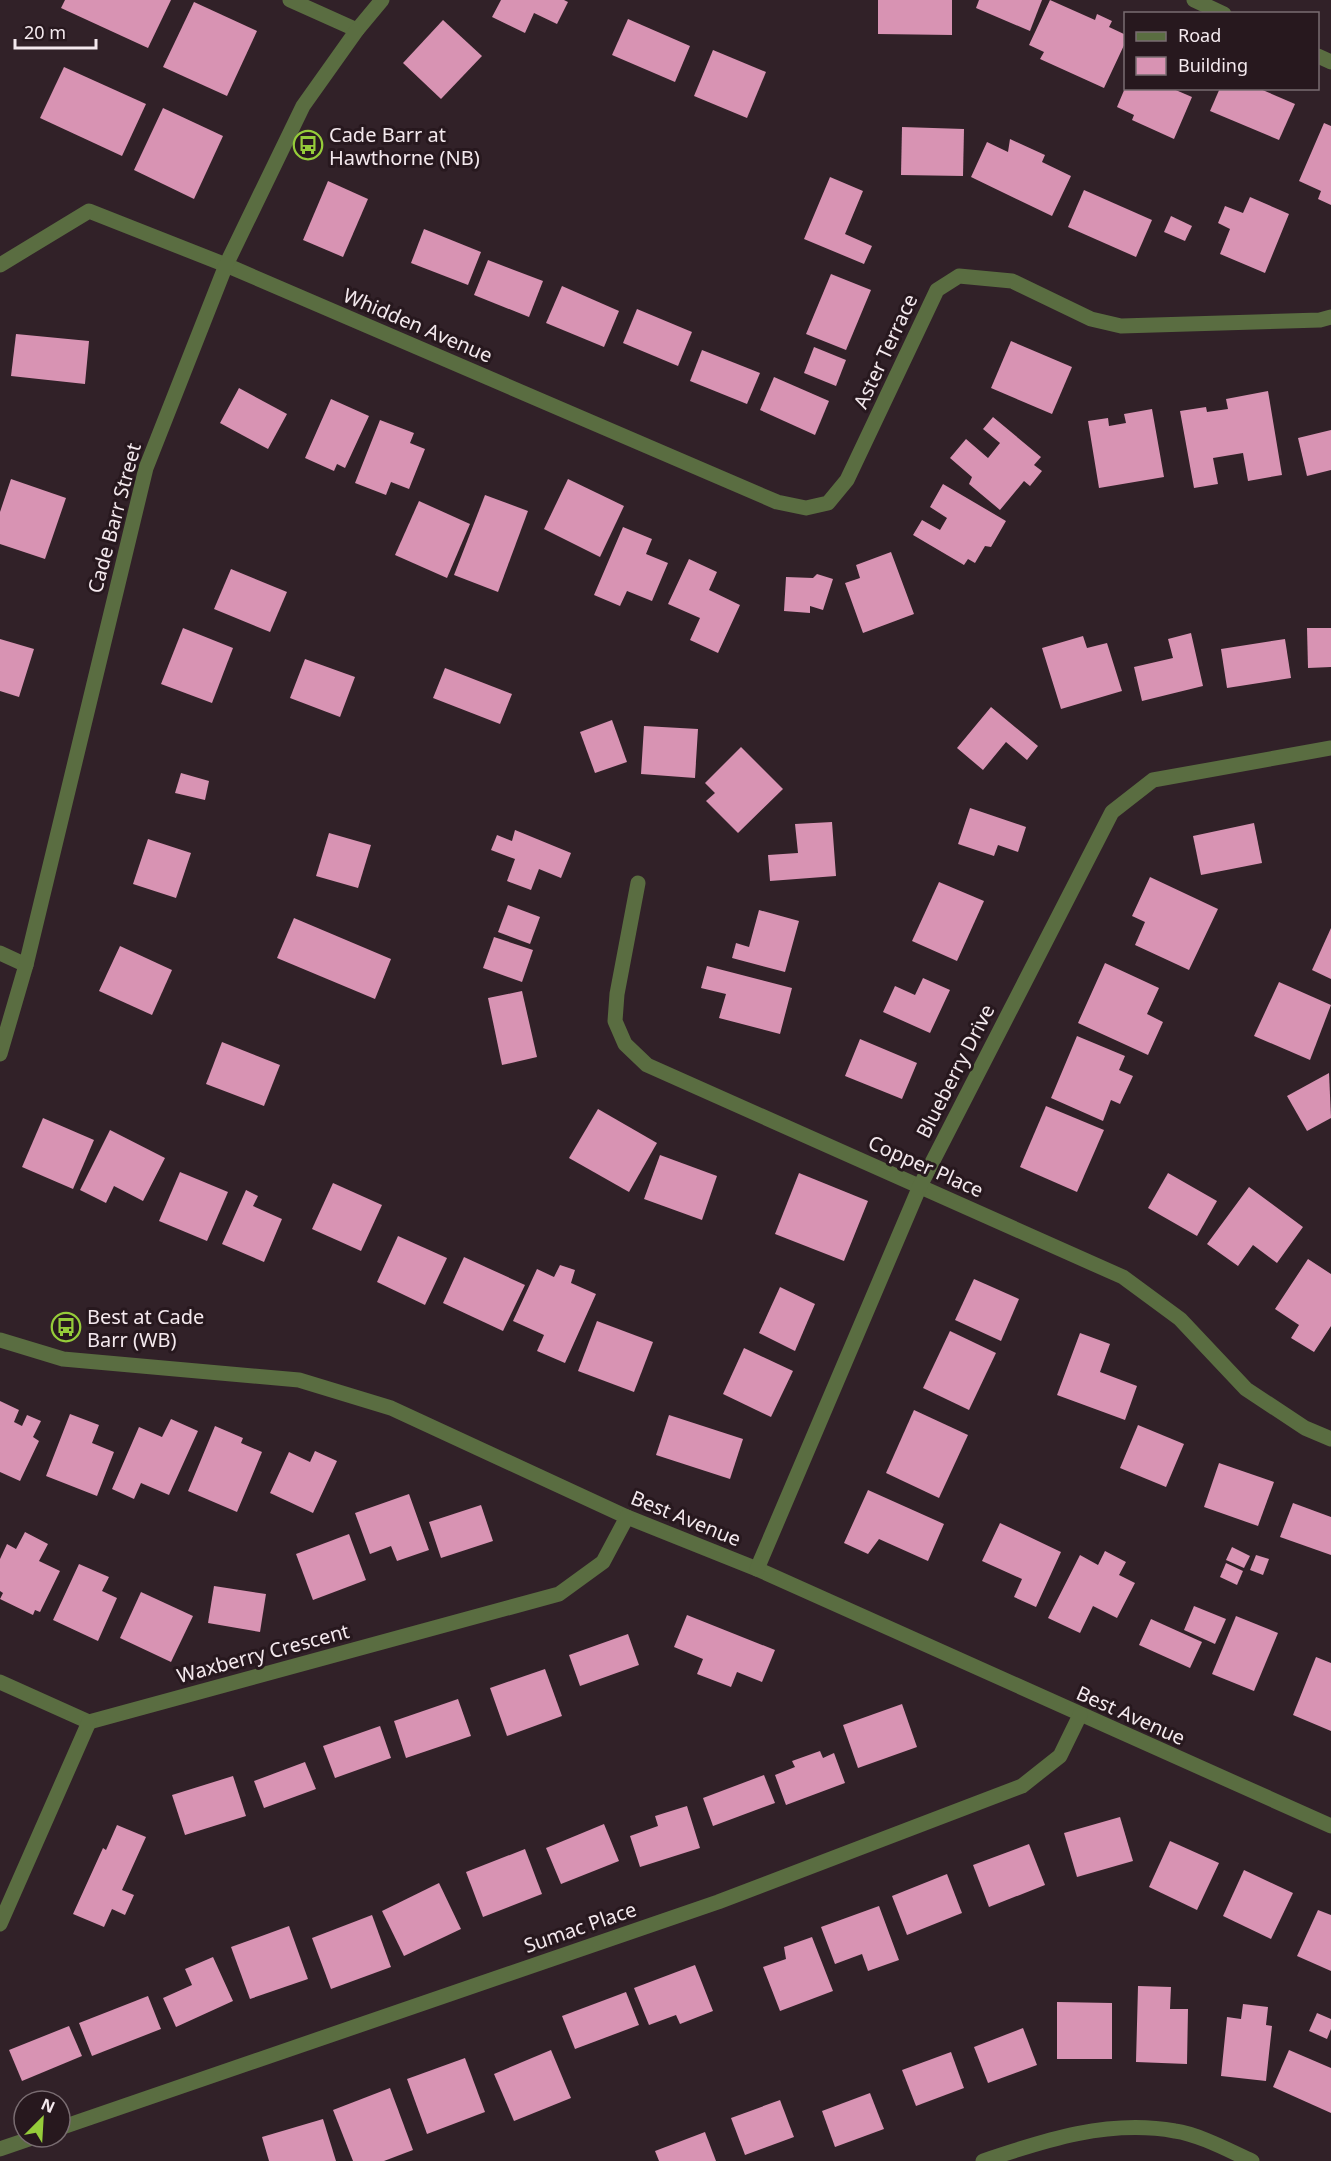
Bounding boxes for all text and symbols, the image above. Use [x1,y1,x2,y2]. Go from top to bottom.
scale bar [15,12,96,50]
legend [1124,12,1319,90]
text: 20 m [24,20,66,44]
text: Road [1178,23,1221,47]
text: Building [1178,53,1248,77]
place label: Cade Barr at Hawthorne (NB) [329,121,480,171]
bus stop icon: Cade Barr at Hawthorne (NB) [292,129,324,161]
street label: Whidden Avenue [339,281,497,369]
street label: Aster Terrace [847,289,923,413]
street label: Cade Barr Street [81,440,147,596]
street label: Blueberry Drive [910,999,1000,1143]
street label: Copper Place [864,1129,988,1203]
place label: Best at Cade Barr (WB) [87,1303,204,1353]
bus stop icon: Best at Cade Barr (WB) [50,1311,82,1343]
street label: Best Avenue [627,1484,745,1552]
street label: Waxberry Crescent [174,1617,352,1689]
street label: Best Avenue [1072,1679,1190,1751]
street label: Sumac Place [520,1895,640,1959]
north arrow [12,2089,72,2149]
text: N [38,2093,59,2118]

